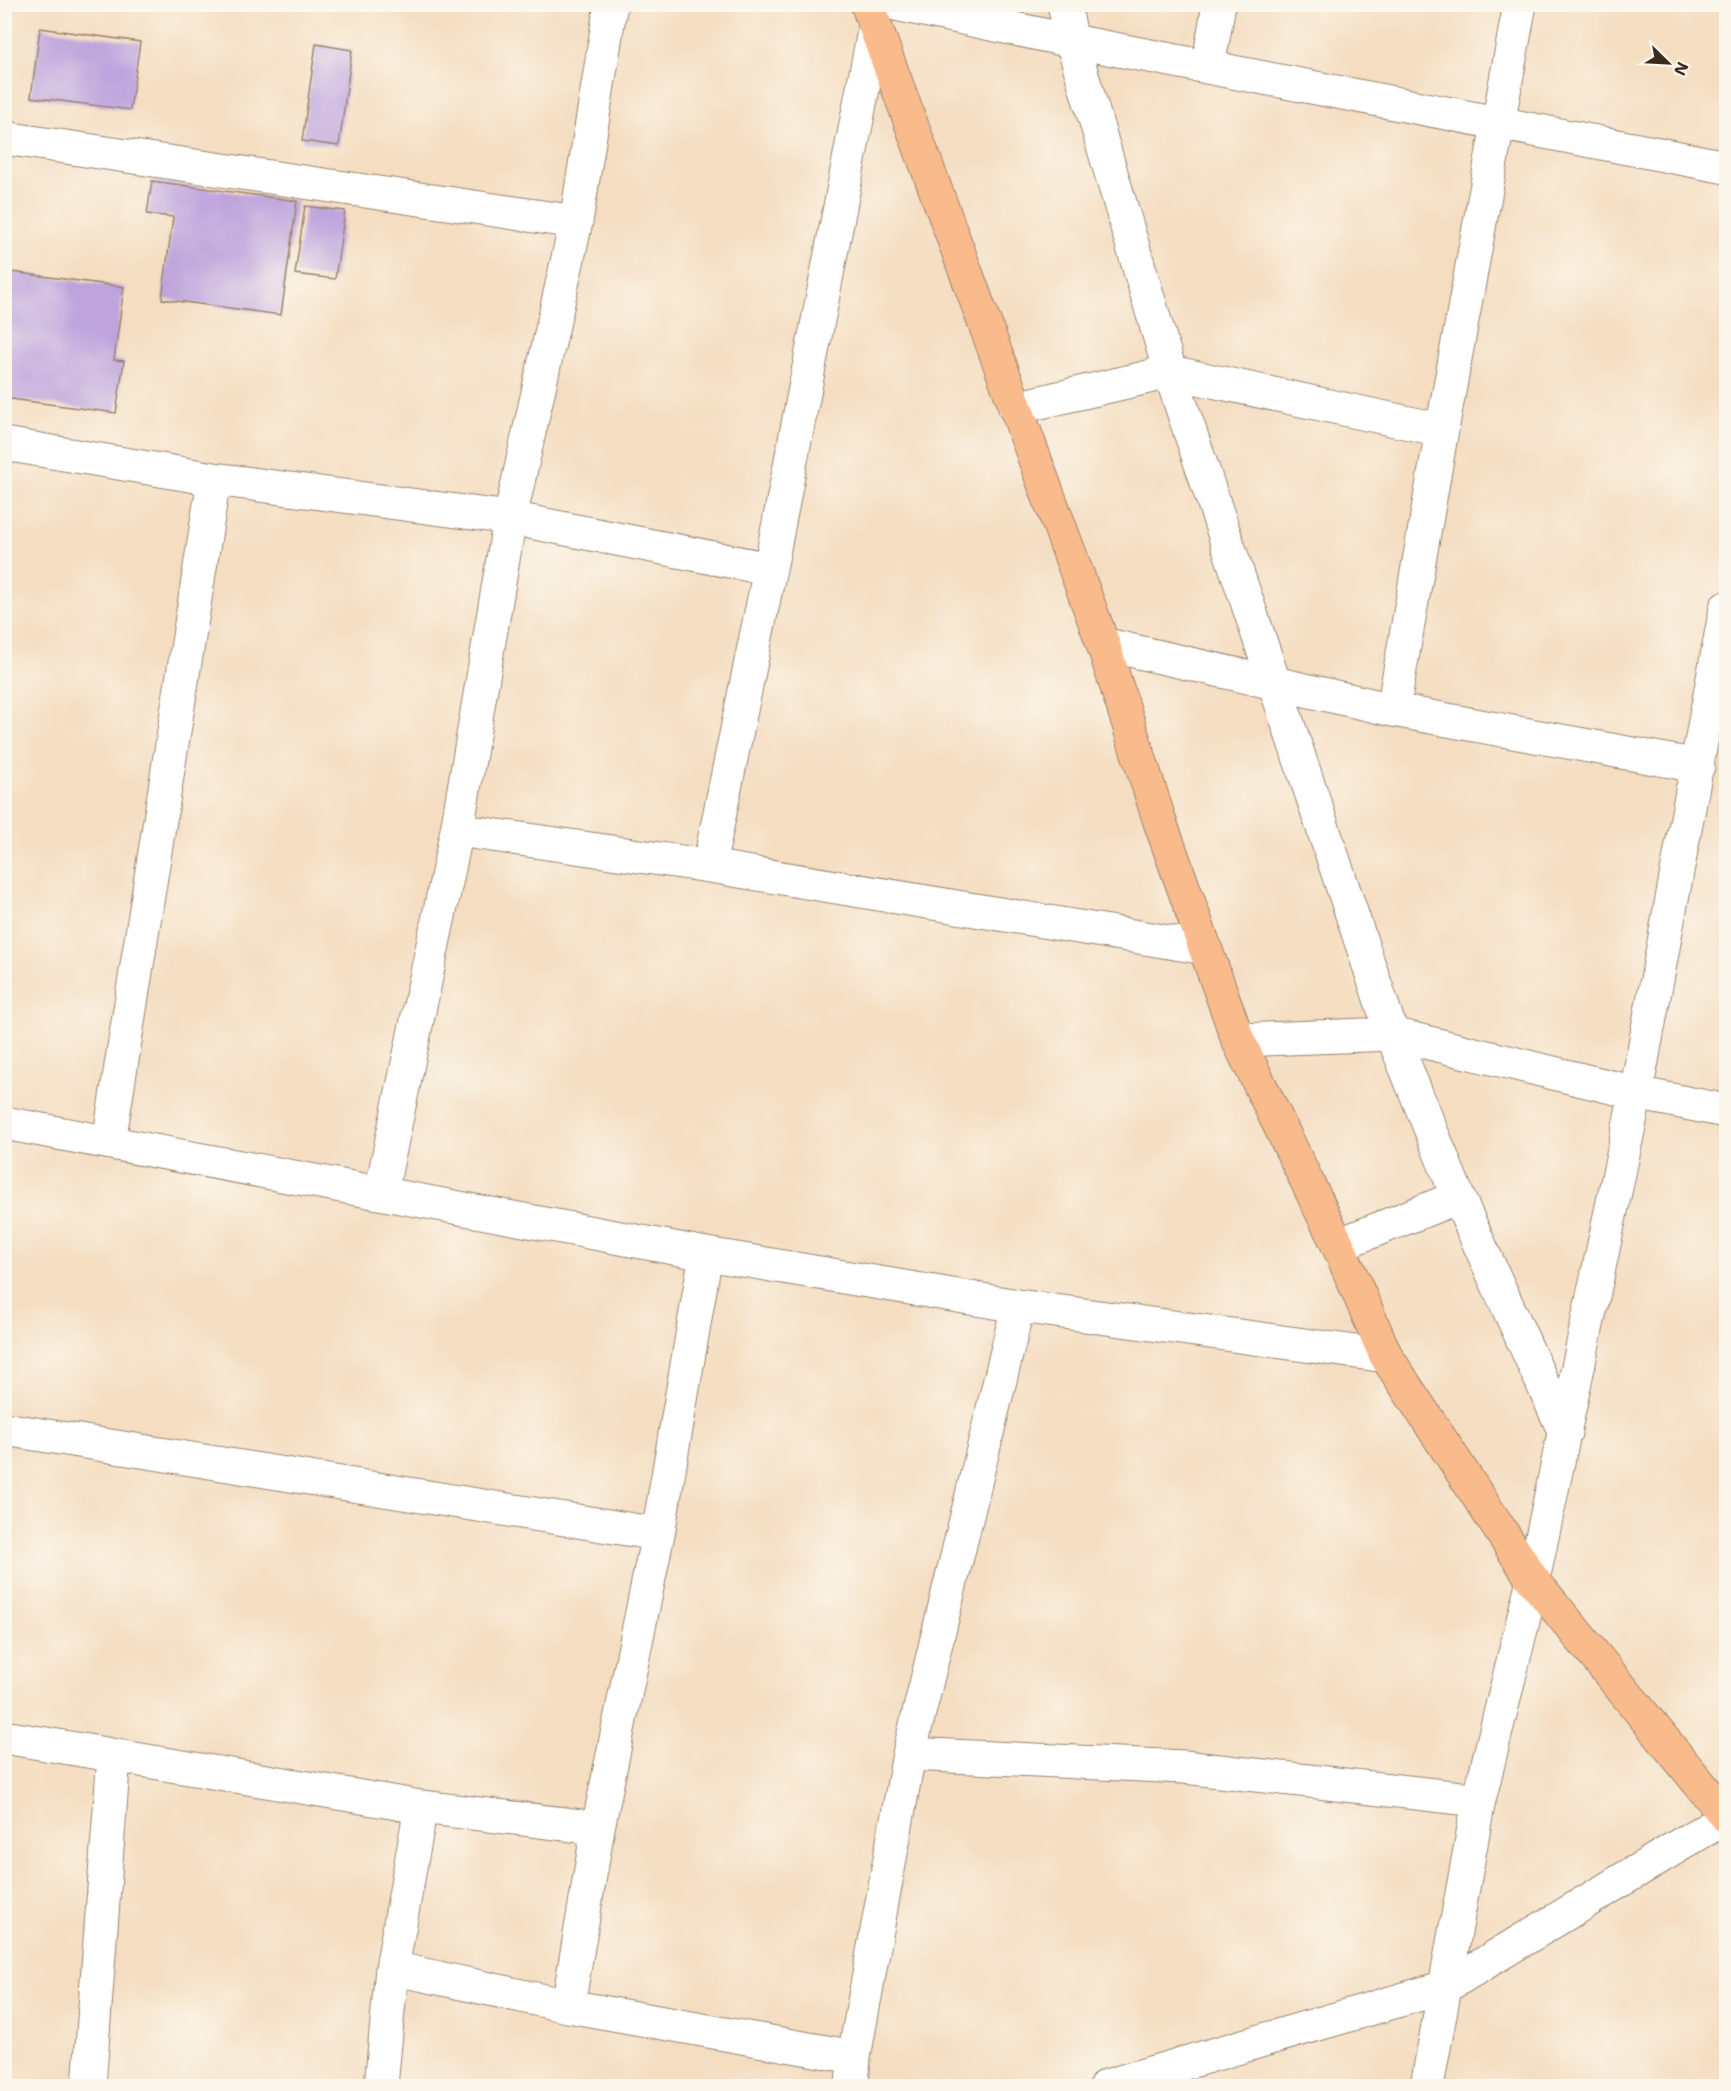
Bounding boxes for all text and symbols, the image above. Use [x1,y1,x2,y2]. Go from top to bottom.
north arrow [1638,33,1698,93]
text: N [1669,59,1693,79]

